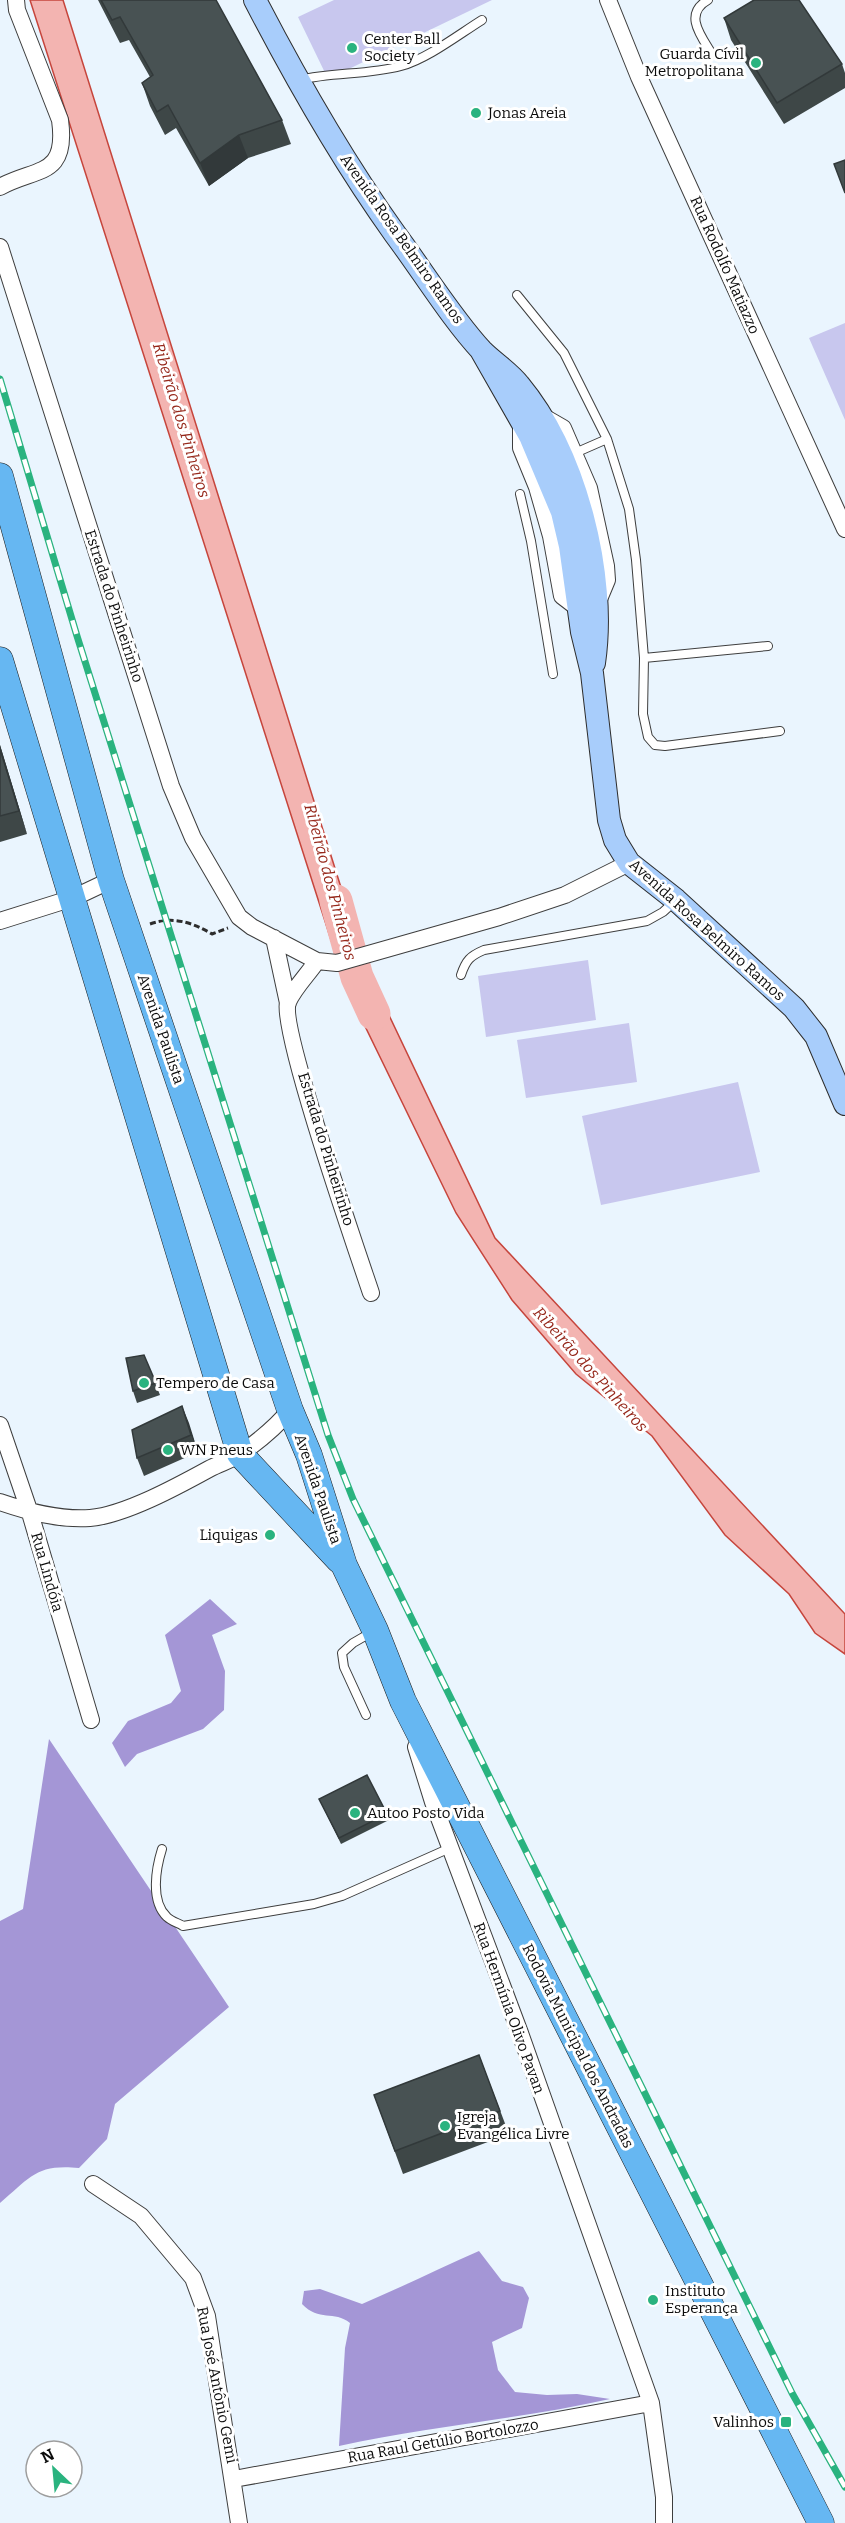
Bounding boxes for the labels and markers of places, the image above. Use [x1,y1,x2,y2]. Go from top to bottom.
place label: Center Ball Society [364,30,440,65]
marker: Center Ball Society [345,41,359,55]
place label: Guarda Cívil Metropolitana [645,45,744,80]
marker: Guarda Cívil Metropolitana [749,56,763,70]
place label: Jonas Areia [487,104,567,122]
marker: Jonas Areia [469,106,483,120]
place label: Tempero de Casa [156,1374,275,1392]
marker: Tempero de Casa [137,1376,151,1390]
place label: WN Pneus [180,1441,253,1459]
marker: WN Pneus [161,1443,175,1457]
place label: Liquigas [199,1526,258,1544]
marker: Liquigas [263,1528,277,1542]
place label: Autoo Posto Vida [367,1804,484,1822]
marker: Autoo Posto Vida [348,1806,362,1820]
place label: Igreja Evangélica Livre [457,2108,570,2143]
marker: Igreja Evangélica Livre [438,2119,452,2133]
place label: Instituto Esperança [665,2282,738,2317]
marker: Instituto Esperança [646,2293,660,2307]
place label: Valinhos [713,2413,774,2431]
marker: Valinhos [779,2415,793,2429]

